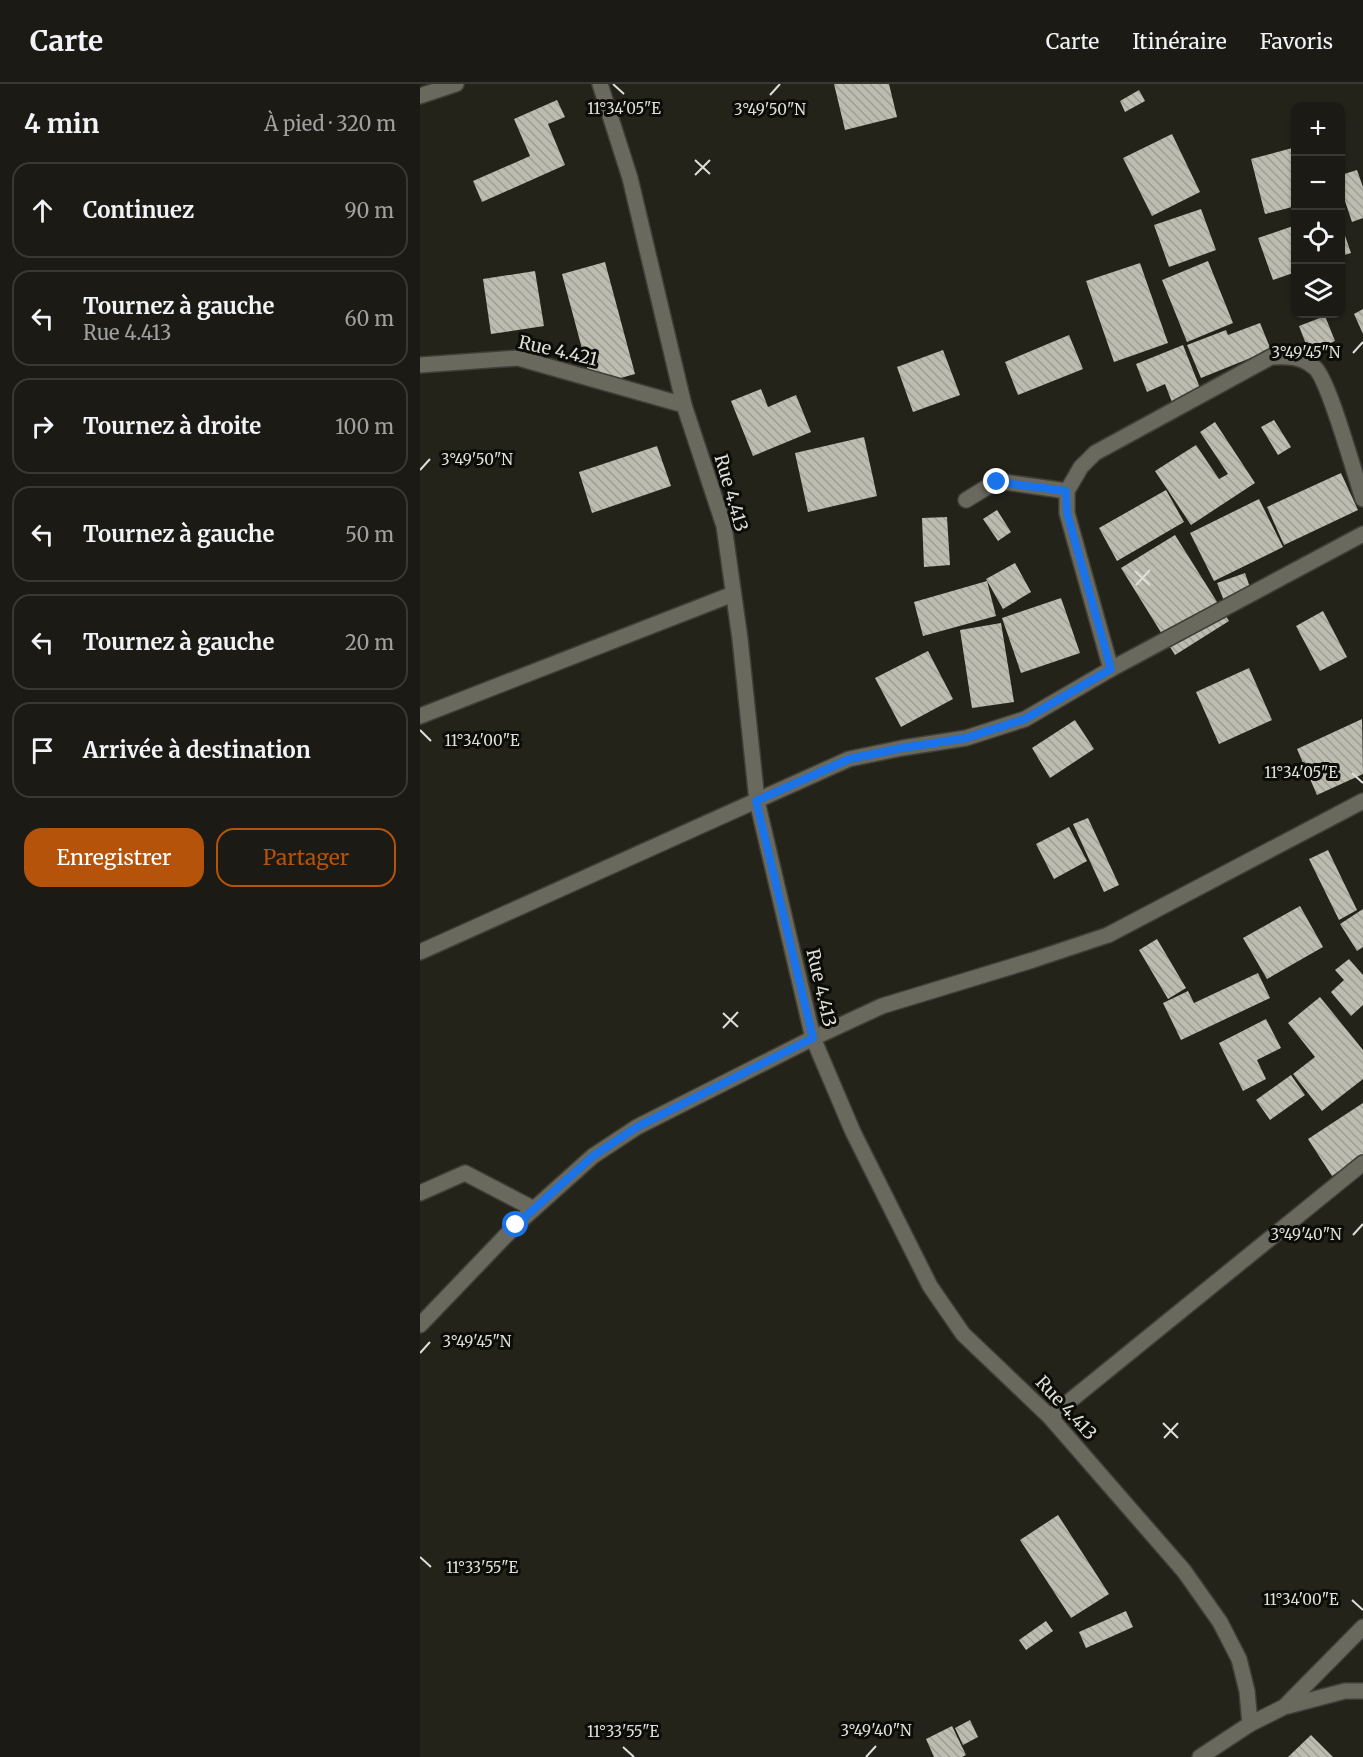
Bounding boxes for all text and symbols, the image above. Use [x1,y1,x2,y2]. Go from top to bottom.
text: Carte [30,23,103,59]
text: Carte [1046,28,1099,55]
text: Itinéraire [1132,28,1227,55]
text: Favoris [1260,28,1333,55]
text: 11°34'05"E [587,99,661,118]
text: 3°49'50"N [734,100,806,119]
map controls [1291,102,1345,318]
button: + [1291,102,1345,156]
text: 4 min [24,107,99,140]
text: À pied · 320 m [264,111,396,136]
button: − [1291,156,1345,210]
icon: ahead [26,194,59,227]
text: Continuez [83,196,194,224]
text: 90 m [344,198,394,223]
button: locate [1291,210,1345,264]
button: layers [1291,264,1345,318]
text: Tournez à gauche [83,292,274,320]
icon: left [26,302,59,335]
text: 60 m [344,306,394,331]
text: Rue 4.413 [83,320,171,345]
street label: Rue 4.421 [516,330,600,371]
text: 3°49'45"N [1272,343,1341,362]
icon: right [26,410,59,443]
text: Tournez à droite [83,412,261,440]
text: 100 m [335,414,394,439]
text: 3°49'50"N [441,450,513,469]
street label: Rue 4.413 [709,451,754,534]
route end [983,468,1009,494]
icon: left [26,518,59,551]
text: Tournez à gauche [83,520,274,548]
text: 50 m [345,522,394,547]
icon: left [26,626,59,659]
text: Tournez à gauche [83,628,274,656]
text: 20 m [345,630,394,655]
text: 11°34'00"E [444,731,520,750]
icon: arrive [26,734,59,767]
text: Arrivée à destination [83,736,311,764]
text: 11°34'05"E [1264,763,1338,782]
button: Enregistrer [24,828,204,887]
button: Partager [216,828,396,887]
street label: Rue 4.413 [801,947,842,1029]
route start [502,1211,528,1237]
text: 3°49'40"N [1270,1225,1342,1244]
text: 3°49'45"N [443,1332,512,1351]
street label: Rue 4.413 [1031,1371,1102,1445]
text: 11°33'55"E [446,1558,518,1577]
text: 11°34'00"E [1263,1590,1339,1609]
text: 3°49'40"N [840,1721,912,1740]
text: 11°33'55"E [587,1722,659,1741]

